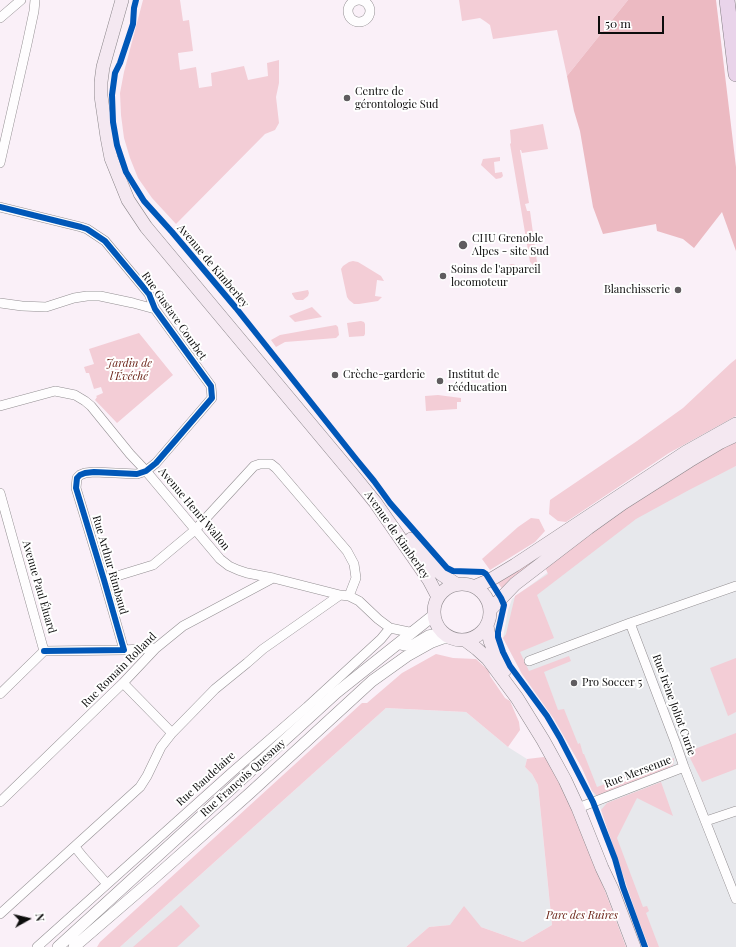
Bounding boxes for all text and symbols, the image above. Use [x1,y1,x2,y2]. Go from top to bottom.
scale bar [600,8,666,34]
text: 50 m [605,15,631,31]
place label: Centre de gérontologie Sud [355,85,438,111]
marker: Centre de gérontologie Sud [342,93,352,103]
street label: Avenue de Kimberley [174,222,252,310]
place label: CHU Grenoble Alpes - site Sud [472,232,549,258]
marker: CHU Grenoble Alpes - site Sud [457,239,469,251]
place label: Soins de l'appareil locomoteur [451,263,541,289]
street label: Rue Gustave Courbet [139,270,209,362]
marker: Soins de l'appareil locomoteur [438,271,448,281]
place label: Blanchisserie [604,283,670,297]
marker: Blanchisserie [673,285,683,295]
park label: Jardin de l'Évéché [106,357,152,383]
place label: Crèche-garderie [343,368,425,382]
place label: Institut de rééducation [448,368,507,394]
marker: Crèche-garderie [330,370,340,380]
marker: Institut de rééducation [435,376,445,386]
street label: Avenue Henri Wallon [156,465,232,553]
street label: Avenue de Kimberley [362,488,432,582]
street label: Rue Arthur Rimbaud [90,514,130,616]
street label: Avenue Paul Éluard [19,539,59,635]
street label: Rue Romain Rolland [79,630,159,710]
street label: Rue Irène Joliot Curie [650,653,698,757]
place label: Pro Soccer 5 [582,676,642,690]
marker: Pro Soccer 5 [569,678,579,688]
street label: Rue François Quesnay [198,736,288,820]
street label: Rue Baudelaire [174,749,238,809]
street label: Rue Mersenne [603,753,673,791]
north arrow [8,899,48,939]
park label: Parc des Ruires [546,909,618,923]
text: N [32,912,48,922]

